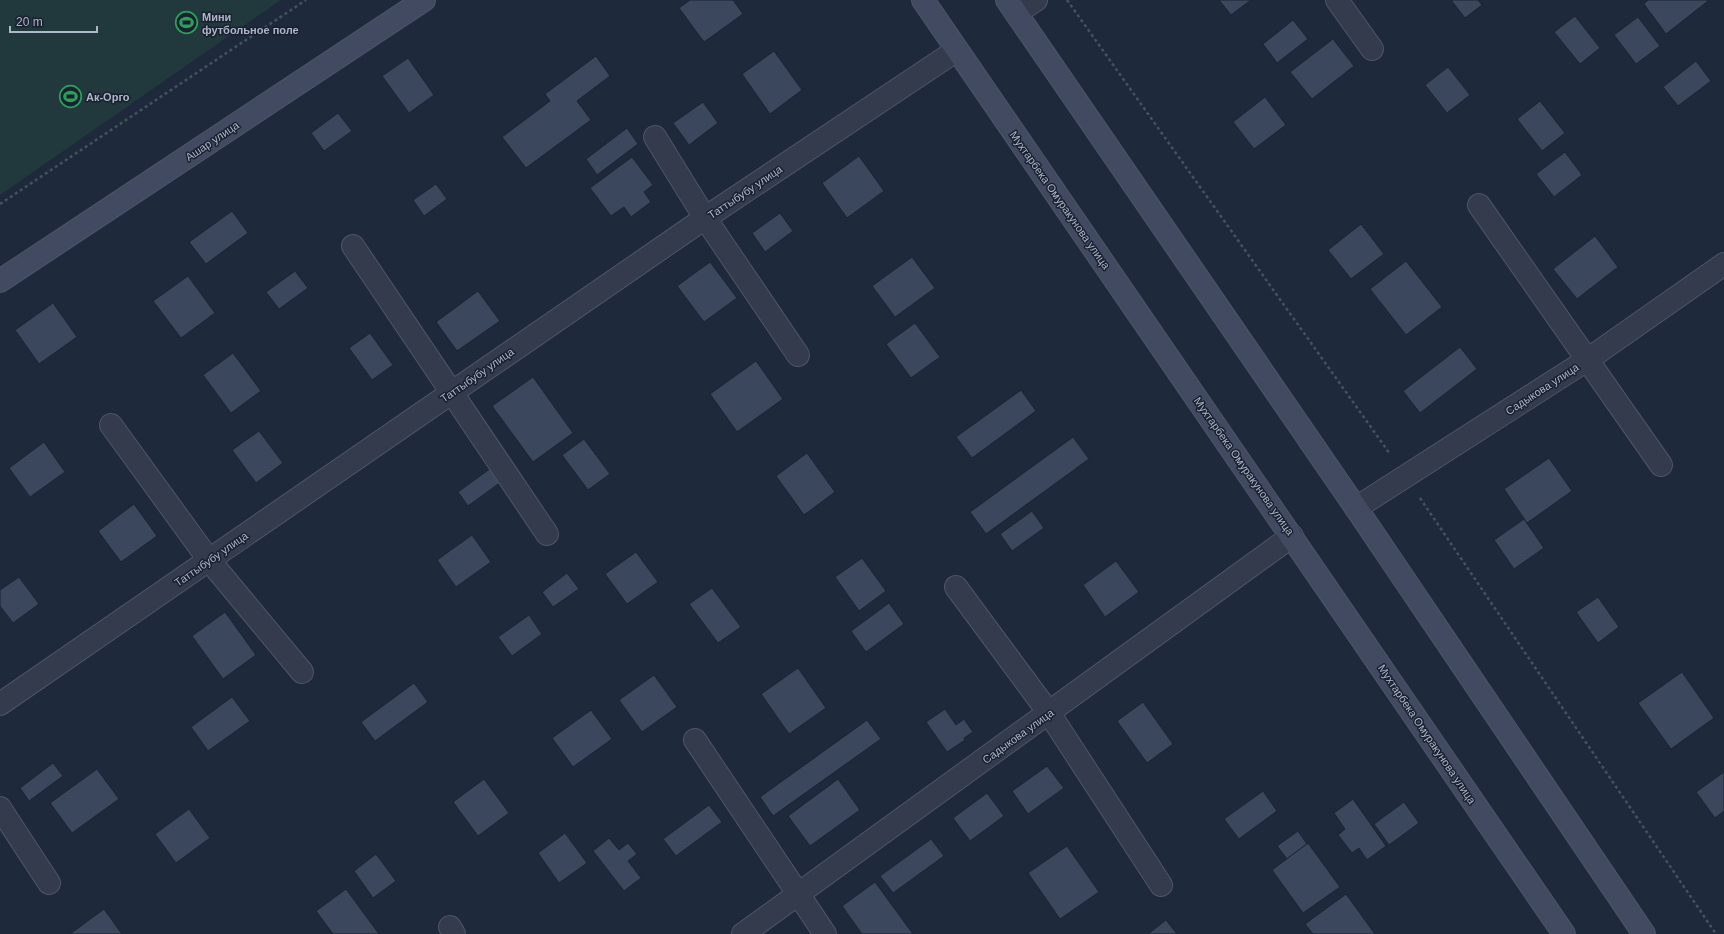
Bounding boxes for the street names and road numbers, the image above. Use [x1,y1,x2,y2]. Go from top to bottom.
street label: Ашар улица [183,118,242,163]
street label: Мухтарбека Омуракунова улица [1008,129,1113,272]
street label: Таттыбубу улица [706,162,785,221]
street label: Таттыбубу улица [438,345,517,405]
street label: Садыкова улица [1503,360,1582,417]
street label: Мухтарбека Омуракунова улица [1192,395,1297,538]
street label: Таттыбубу улица [172,529,251,589]
street label: Мухтарбека Омуракунова улица [1376,662,1479,807]
street label: Садыкова улица [980,706,1056,766]

